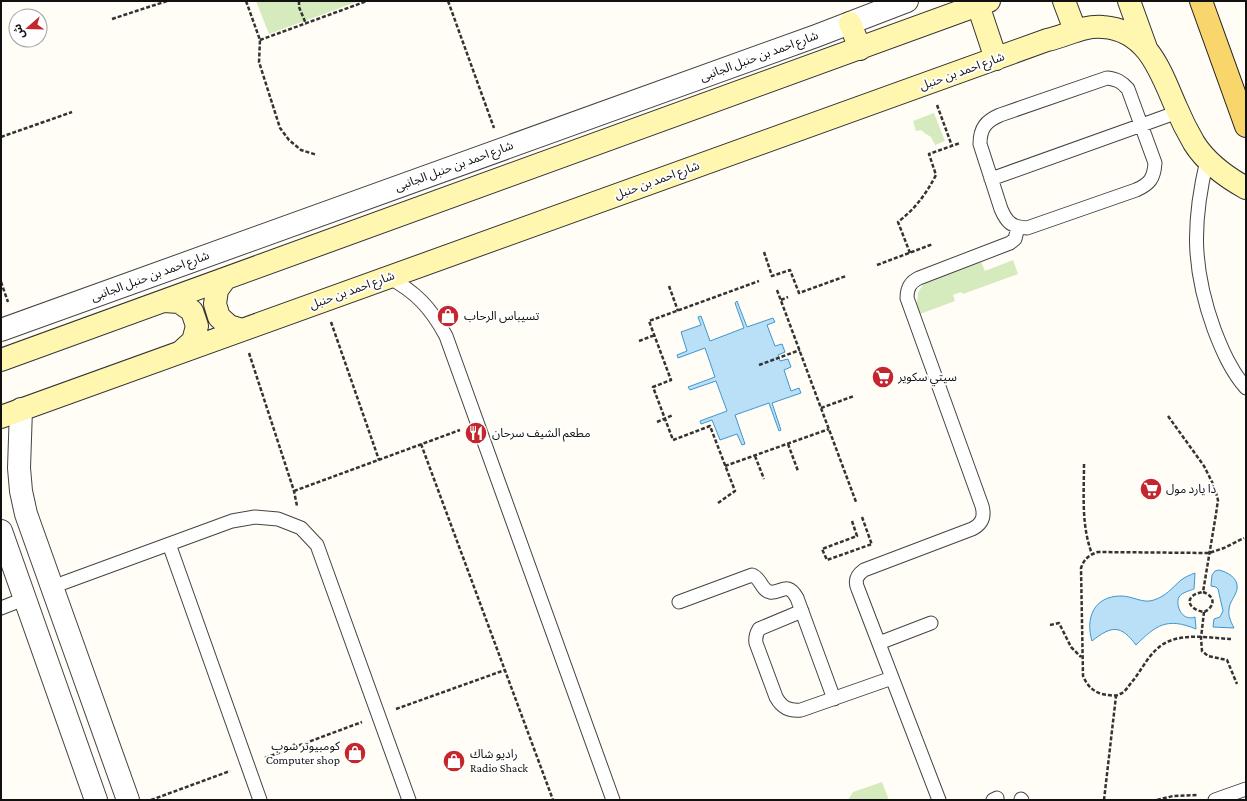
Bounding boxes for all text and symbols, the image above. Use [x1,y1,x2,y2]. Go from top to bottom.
north arrow [8,8,48,48]
text: ش [10,22,28,41]
street label: شارع احمد بن حنبل الجانبى [698,28,821,86]
street label: شارع احمد بن حنبل [918,49,1007,95]
street label: شارع احمد بن حنبل الجانبى [393,138,516,196]
street label: شارع احمد بن حنبل [613,158,702,204]
street label: شارع احمد بن حنبل الجانبى [89,248,212,306]
street label: شارع احمد بن حنبل [308,268,397,314]
shop icon: تسيباس الرحاب [435,303,461,329]
place label: تسيباس الرحاب [464,309,540,323]
supermarket icon: سيتي سكوير [870,364,896,390]
place label: سيتي سكوير [897,370,957,387]
restaurant icon: مطعم الشيف سرحان [463,420,489,446]
place label: مطعم الشيف سرحان [492,426,591,442]
supermarket icon: ذا يارد مول [1138,476,1164,502]
place label: ذا يارد مول [1166,482,1217,496]
place label: كومبيوتر شوب Computer shop [266,739,341,767]
shop icon: كومبيوتر شوب Computer shop [342,740,368,766]
place label: راديو شاك Radio Shack [470,747,528,775]
shop icon: راديو شاك Radio Shack [441,748,467,774]

